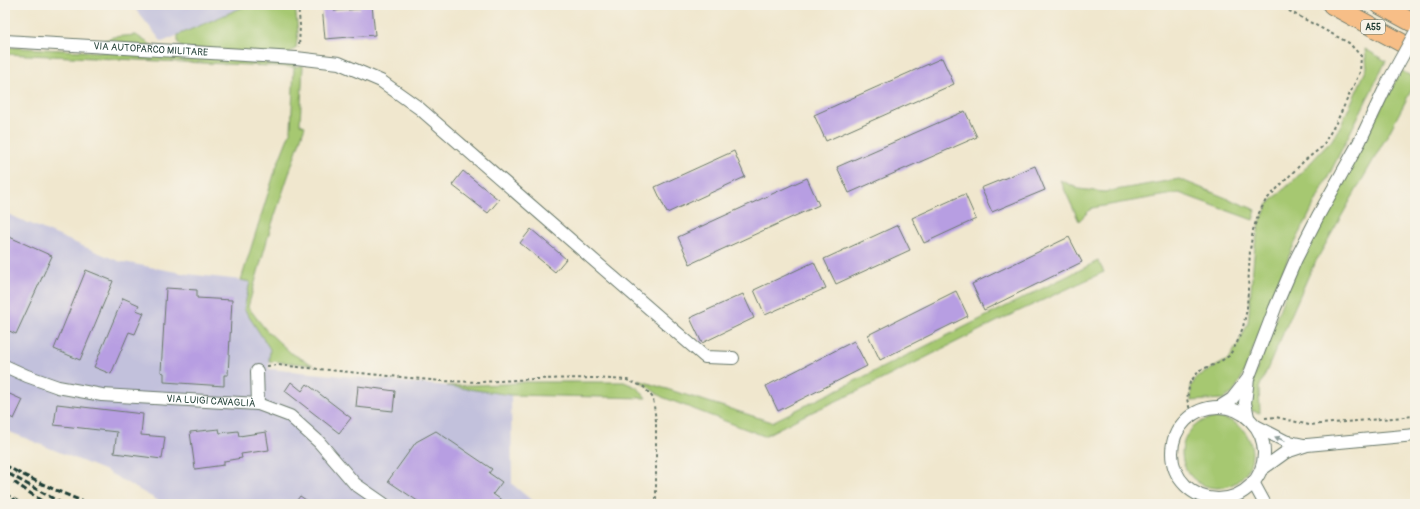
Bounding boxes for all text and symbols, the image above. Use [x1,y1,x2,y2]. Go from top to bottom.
road number: A55 [1361,20,1385,34]
street label: VIA AUTOPARCO MILITARE [93,40,208,59]
street label: VIA LUIGI CAVAGLIÀ [166,393,256,410]
one-way arrow [1275,436,1286,442]

